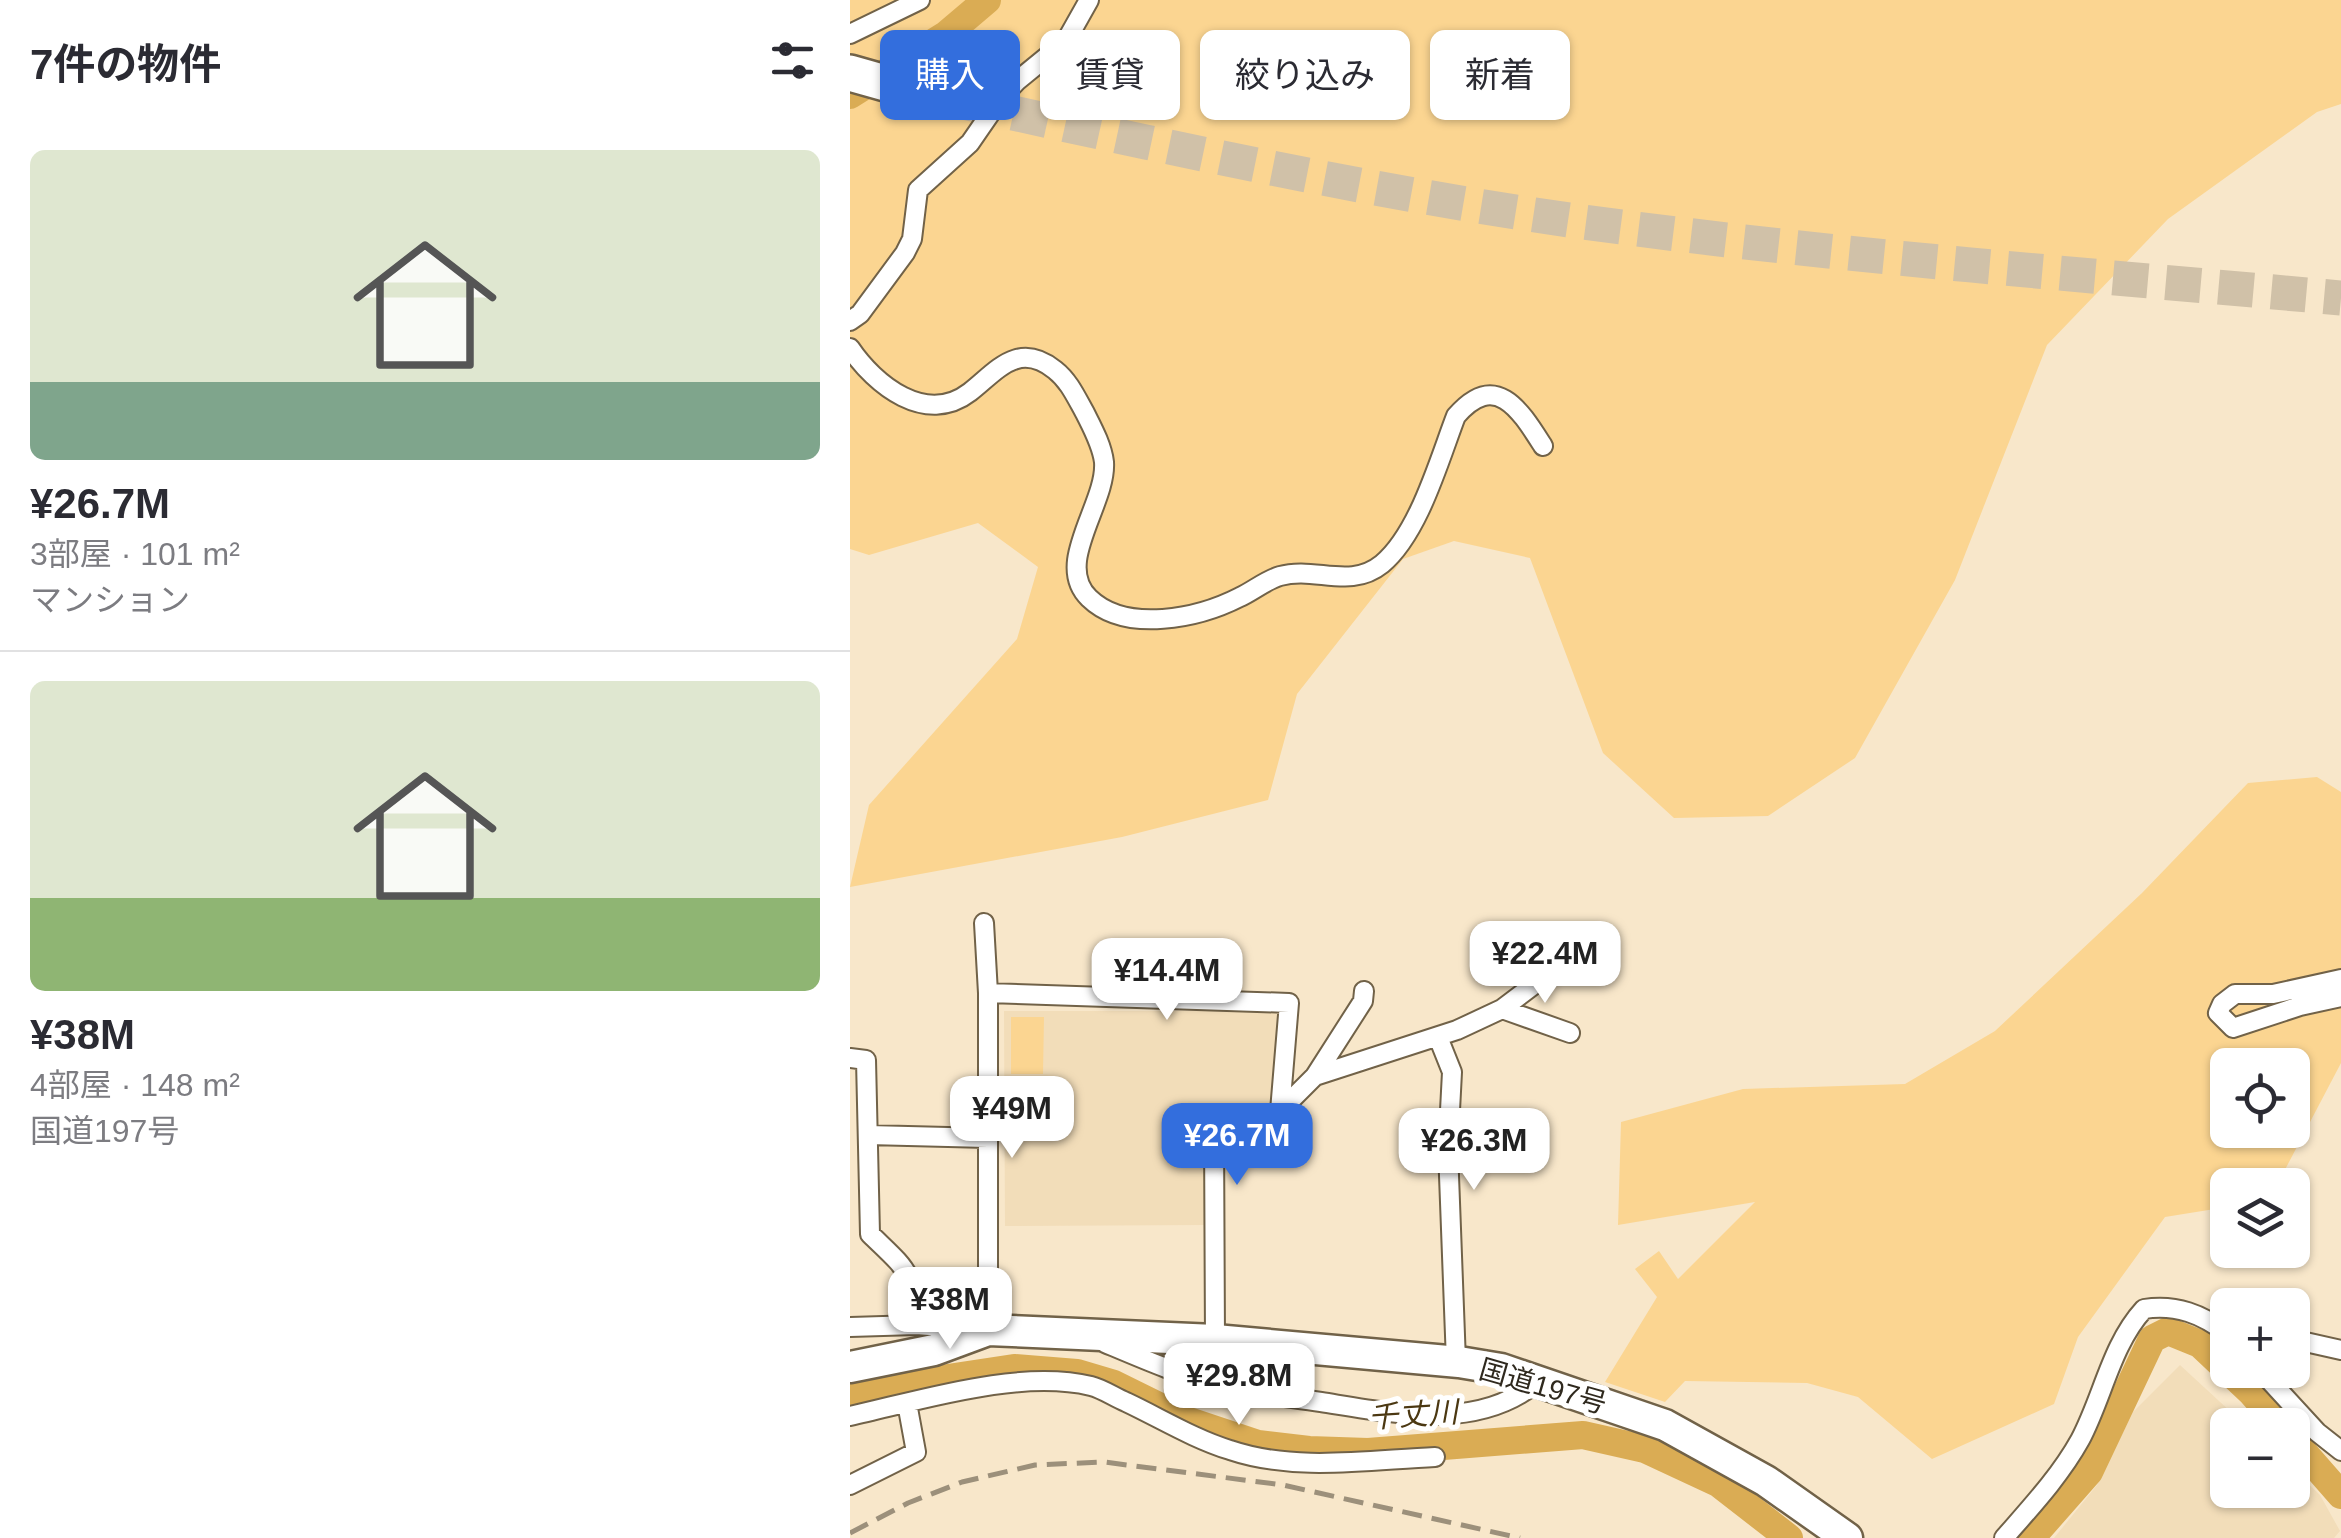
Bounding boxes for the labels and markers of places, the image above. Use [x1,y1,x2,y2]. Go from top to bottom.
pin: ¥22.4M [1464,921,1626,1006]
pin: ¥14.4M [1086,938,1248,1023]
pin: ¥49M [953,1076,1071,1161]
pin: ¥26.7M [1156,1103,1318,1188]
pin: ¥26.3M [1393,1108,1555,1193]
pin: ¥38M [891,1267,1009,1352]
pin: ¥29.8M [1158,1343,1320,1428]

